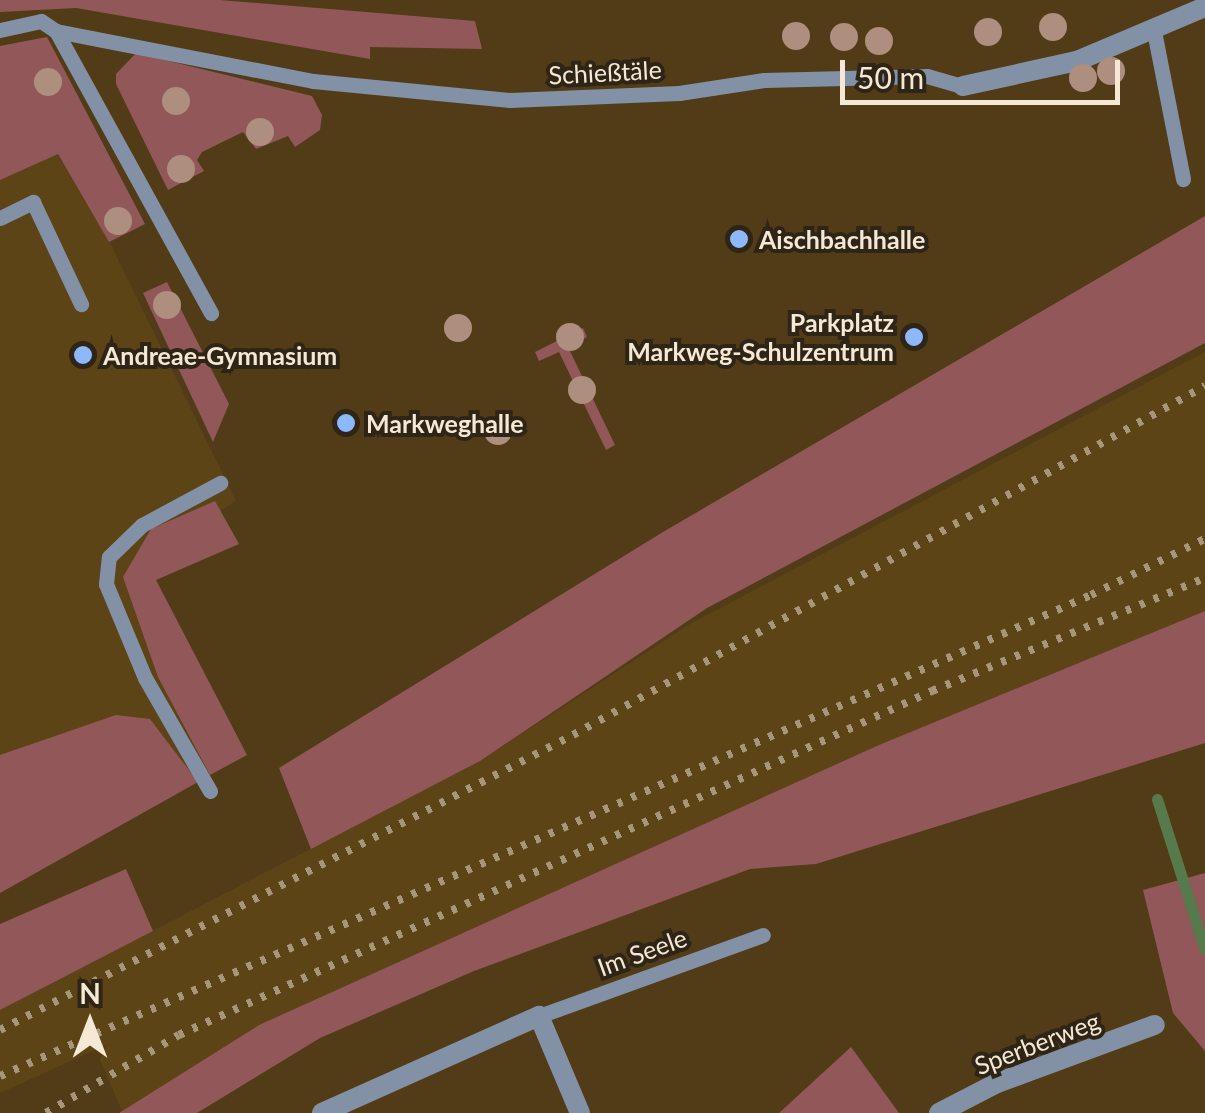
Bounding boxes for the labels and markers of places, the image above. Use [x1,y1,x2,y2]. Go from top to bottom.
place label: Aischbachhalle [759,224,925,254]
marker: Aischbachhalle [728,228,750,250]
place label: Parkplatz Markweg-Schulzentrum [627,308,894,367]
marker: Parkplatz Markweg-Schulzentrum [903,326,925,348]
place label: Andreae-Gymnasium [103,340,337,370]
marker: Andreae-Gymnasium [72,344,94,366]
place label: Markweghalle [366,408,524,438]
marker: Markweghalle [335,412,357,434]

